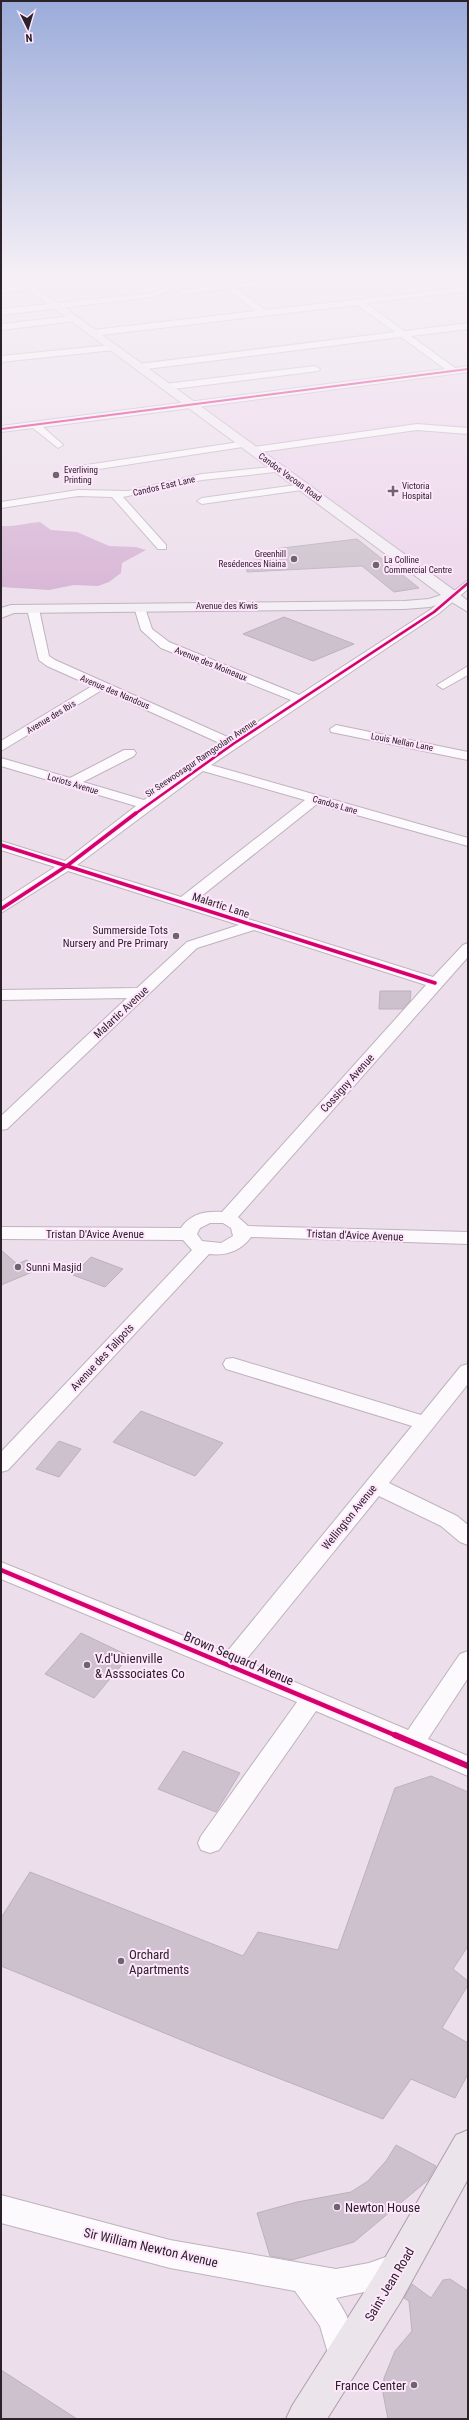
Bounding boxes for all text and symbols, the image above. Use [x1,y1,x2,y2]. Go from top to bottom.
north arrow [8,8,48,48]
text: N [25,31,33,44]
street label: Candos Vacoas Road [257,451,323,503]
place label: Everliving Printing [64,465,98,485]
marker: Everliving Printing [51,470,61,480]
street label: Candos East Lane [132,474,196,498]
place label: Victoria Hospital [402,481,432,501]
marker: Victoria Hospital [387,485,399,497]
place label: Greenhill Resédences Niaina [218,549,286,569]
marker: Greenhill Resédences Niaina [289,554,299,564]
place label: La Colline Commercial Centre [384,555,452,575]
marker: La Colline Commercial Centre [371,560,381,570]
street label: Avenue des Kiwis [196,601,258,611]
street label: Avenue des Moineaux [173,645,249,683]
street label: Avenue des Nandous [79,673,151,711]
street label: Avenue des Ibis [25,698,77,736]
street label: Sir Seewoosagur Ramgoolam Avenue [143,717,259,799]
street label: Louis Nellan Lane [370,731,434,753]
street label: Loriots Avenue [46,771,100,797]
street label: Candos Lane [311,794,359,816]
street label: Malartic Lane [191,890,251,921]
place label: Summerside Tots Nursery and Pre Primary [63,924,168,950]
marker: Summerside Tots Nursery and Pre Primary [171,931,181,941]
street label: Malartic Avenue [91,984,151,1041]
street label: Cossigny Avenue [318,1052,377,1115]
street label: Tristan d'Avice Avenue [306,1227,404,1244]
street label: Tristan D'Avice Avenue [46,1228,144,1241]
place label: Sunni Masjid [26,1261,82,1274]
marker: Sunni Masjid [13,1262,23,1272]
street label: Avenue des Talipots [68,1321,137,1394]
street label: Wellington Avenue [319,1482,380,1552]
street label: Brown Sequard Avenue [182,1629,296,1688]
place label: V.d'Unienville & Asssociates Co [95,1651,185,1681]
marker: V.d'Unienville & Asssociates Co [82,1660,92,1670]
place label: Orchard Apartments [129,1947,189,1977]
marker: Orchard Apartments [116,1956,126,1966]
place label: Newton House [345,2200,420,2215]
marker: Newton House [332,2202,342,2212]
street label: Sir William Newton Avenue [82,2225,219,2270]
street label: Saint Jean Road [362,2245,417,2324]
place label: France Center [335,2378,406,2393]
marker: France Center [409,2380,419,2390]

